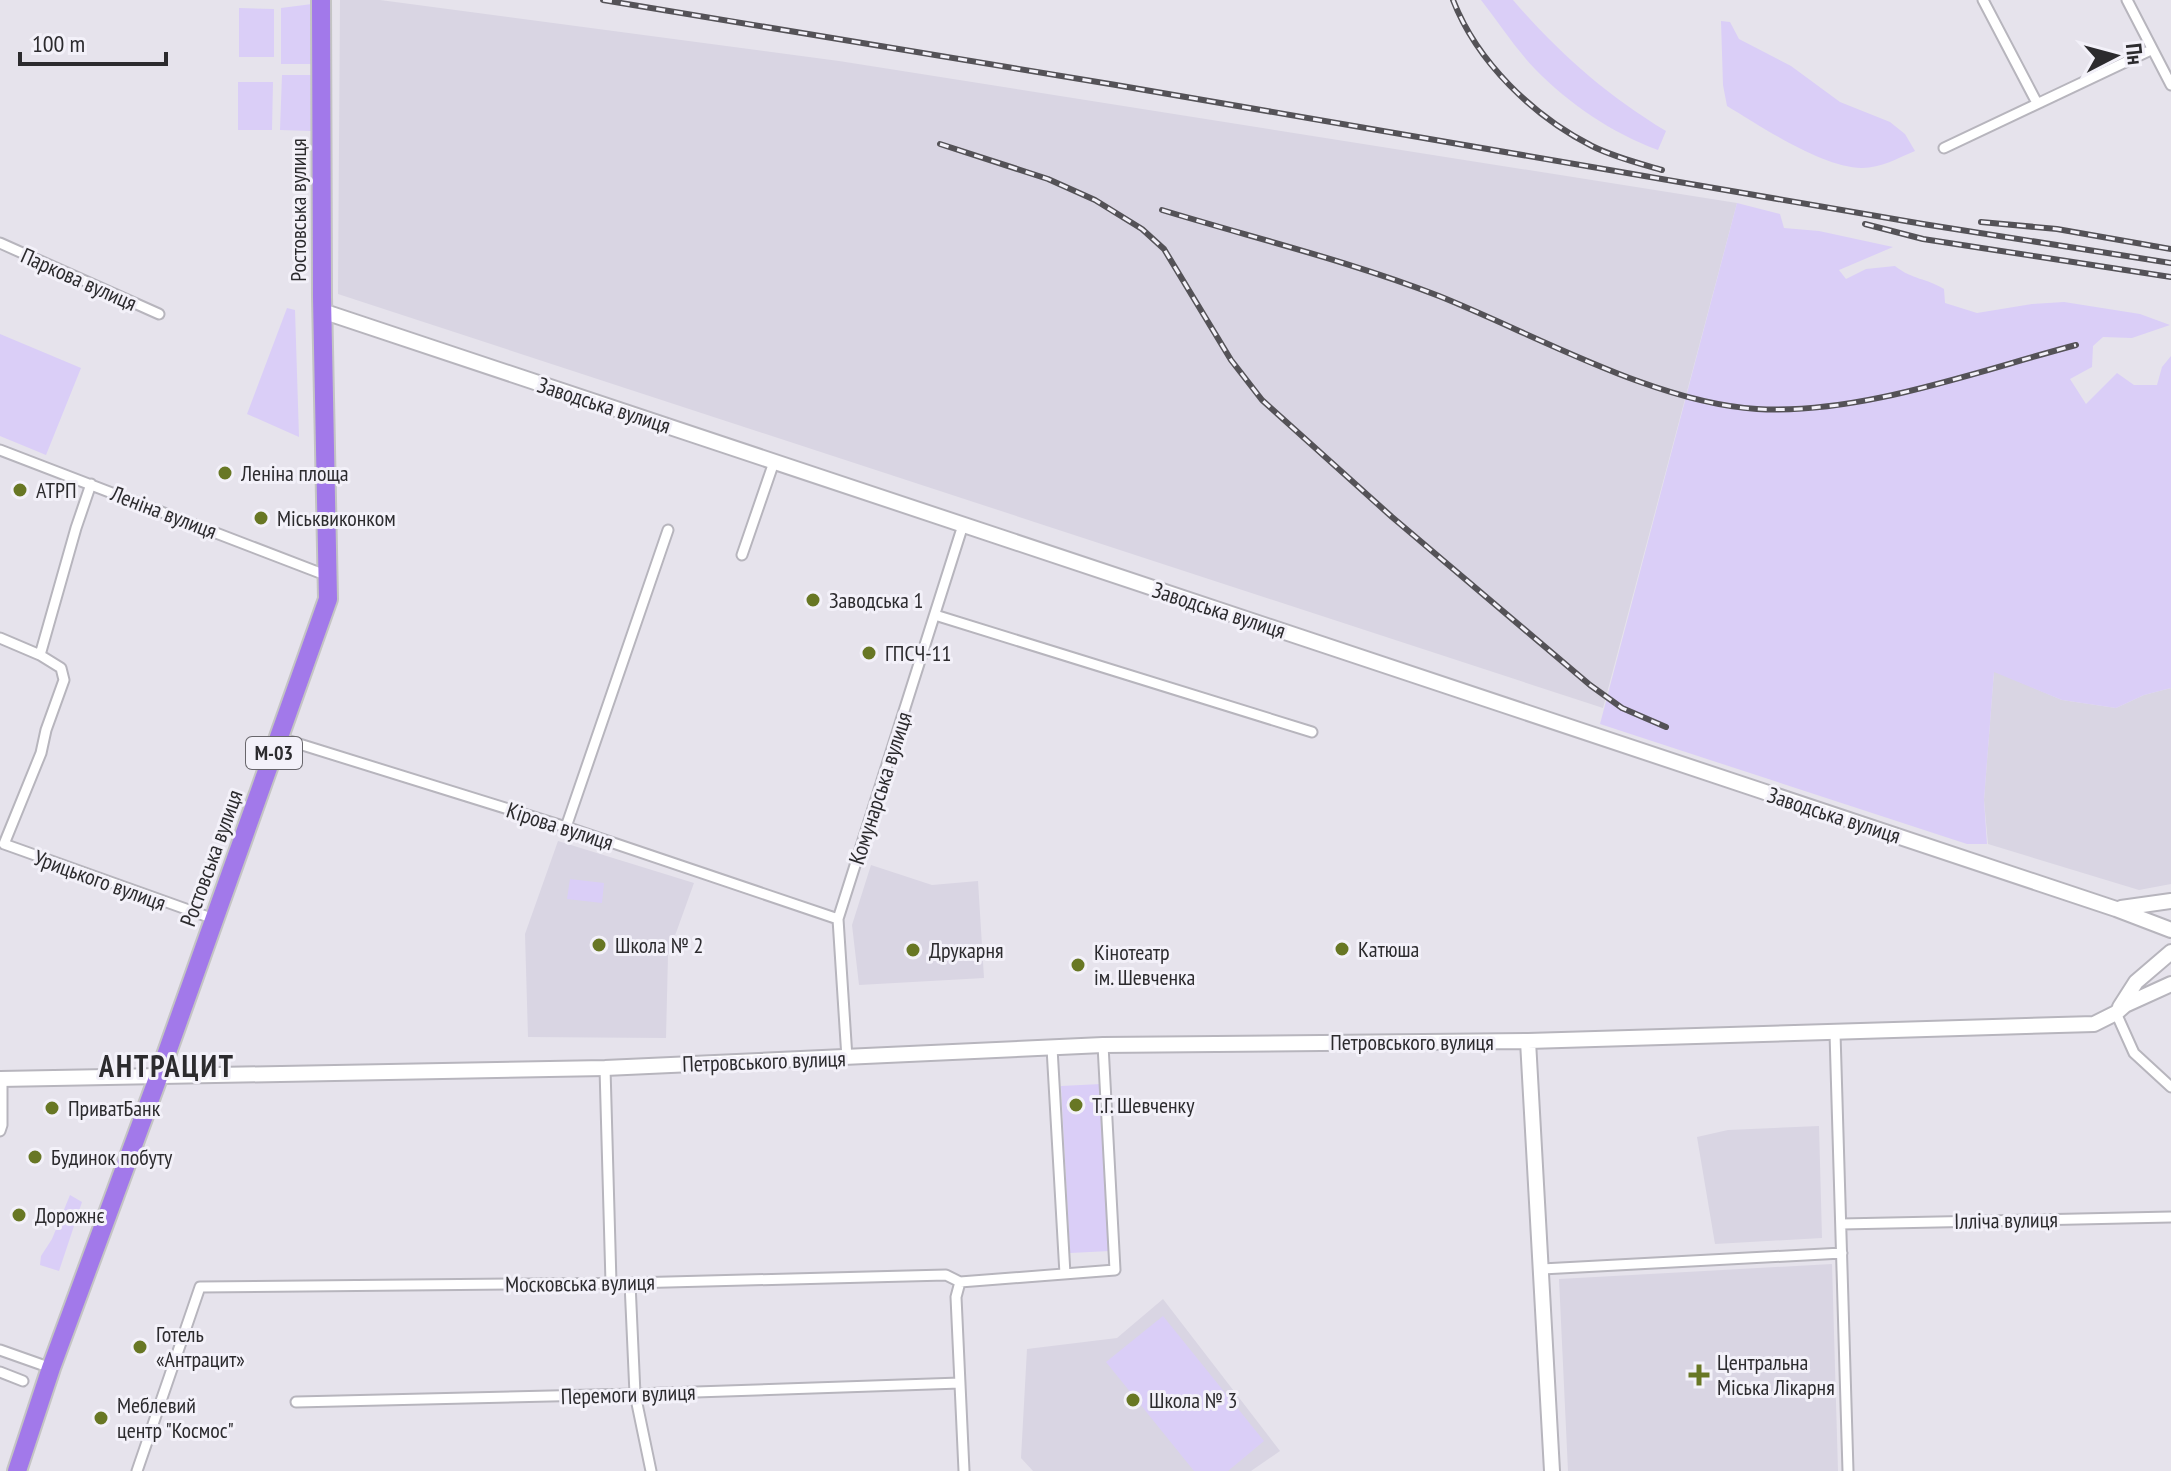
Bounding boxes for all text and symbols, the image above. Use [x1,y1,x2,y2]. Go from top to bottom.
scale bar [20,16,166,66]
north arrow [2075,16,2155,96]
text: 100 m [32,28,85,59]
text: Пн [2120,42,2150,66]
street label: Ростовська вулиця [284,138,312,282]
street label: Паркова вулиця [17,241,141,317]
street label: Заводська вулиця [534,370,674,440]
place label: Леніна площа [240,459,349,487]
marker: Леніна площа [216,464,234,482]
place label: АТРП [36,476,77,504]
street label: Леніна вулиця [106,479,221,545]
marker: АТРП [11,481,29,499]
place label: Міськвиконком [277,504,396,532]
marker: Міськвиконком [252,509,270,527]
street label: Заводська вулиця [1149,575,1289,645]
place label: Заводська 1 [829,586,923,614]
marker: Заводська 1 [804,591,822,609]
place label: ГПСЧ-11 [885,639,951,667]
marker: ГПСЧ-11 [860,644,878,662]
street label: Комунарська вулиця [842,708,918,868]
road number: М-03 [246,737,302,769]
street label: Заводська вулиця [1764,780,1904,850]
street label: Ростовська вулиця [173,786,249,930]
street label: Кірова вулиця [503,796,617,856]
street label: Урицького вулиця [30,843,170,917]
place label: Школа № 2 [615,931,703,959]
place label: Катюша [1358,935,1419,963]
marker: Школа № 2 [590,936,608,954]
place label: Друкарня [929,936,1004,964]
place label: Кінотеатр ім. Шевченка [1094,938,1195,991]
marker: Катюша [1333,940,1351,958]
marker: Друкарня [904,941,922,959]
marker: Кінотеатр ім. Шевченка [1069,956,1087,974]
street label: Петровського вулиця [1330,1028,1494,1056]
street label: Петровського вулиця [682,1044,846,1078]
district label: АНТРАЦИТ [98,1046,235,1085]
place label: Т.Г. Шевченку [1092,1091,1195,1119]
place label: ПриватБанк [68,1094,161,1122]
marker: Т.Г. Шевченку [1067,1096,1085,1114]
marker: ПриватБанк [43,1099,61,1117]
place label: Будинок побуту [51,1143,173,1171]
marker: Будинок побуту [26,1148,44,1166]
place label: Дорожнє [35,1201,105,1229]
street label: Ілліча вулиця [1954,1205,2058,1235]
marker: Дорожнє [10,1206,28,1224]
street label: Московська вулиця [505,1268,655,1298]
place label: Готель «Антрацит» [156,1320,245,1373]
marker: Готель «Антрацит» [131,1338,149,1356]
place label: Центральна Міська Лікарня [1717,1348,1835,1401]
marker: Центральна Міська Лікарня [1688,1364,1710,1386]
street label: Перемоги вулиця [560,1378,696,1410]
place label: Школа № 3 [1149,1386,1237,1414]
place label: Меблевий центр "Космос" [117,1391,234,1444]
marker: Школа № 3 [1124,1391,1142,1409]
marker: Меблевий центр "Космос" [92,1409,110,1427]

